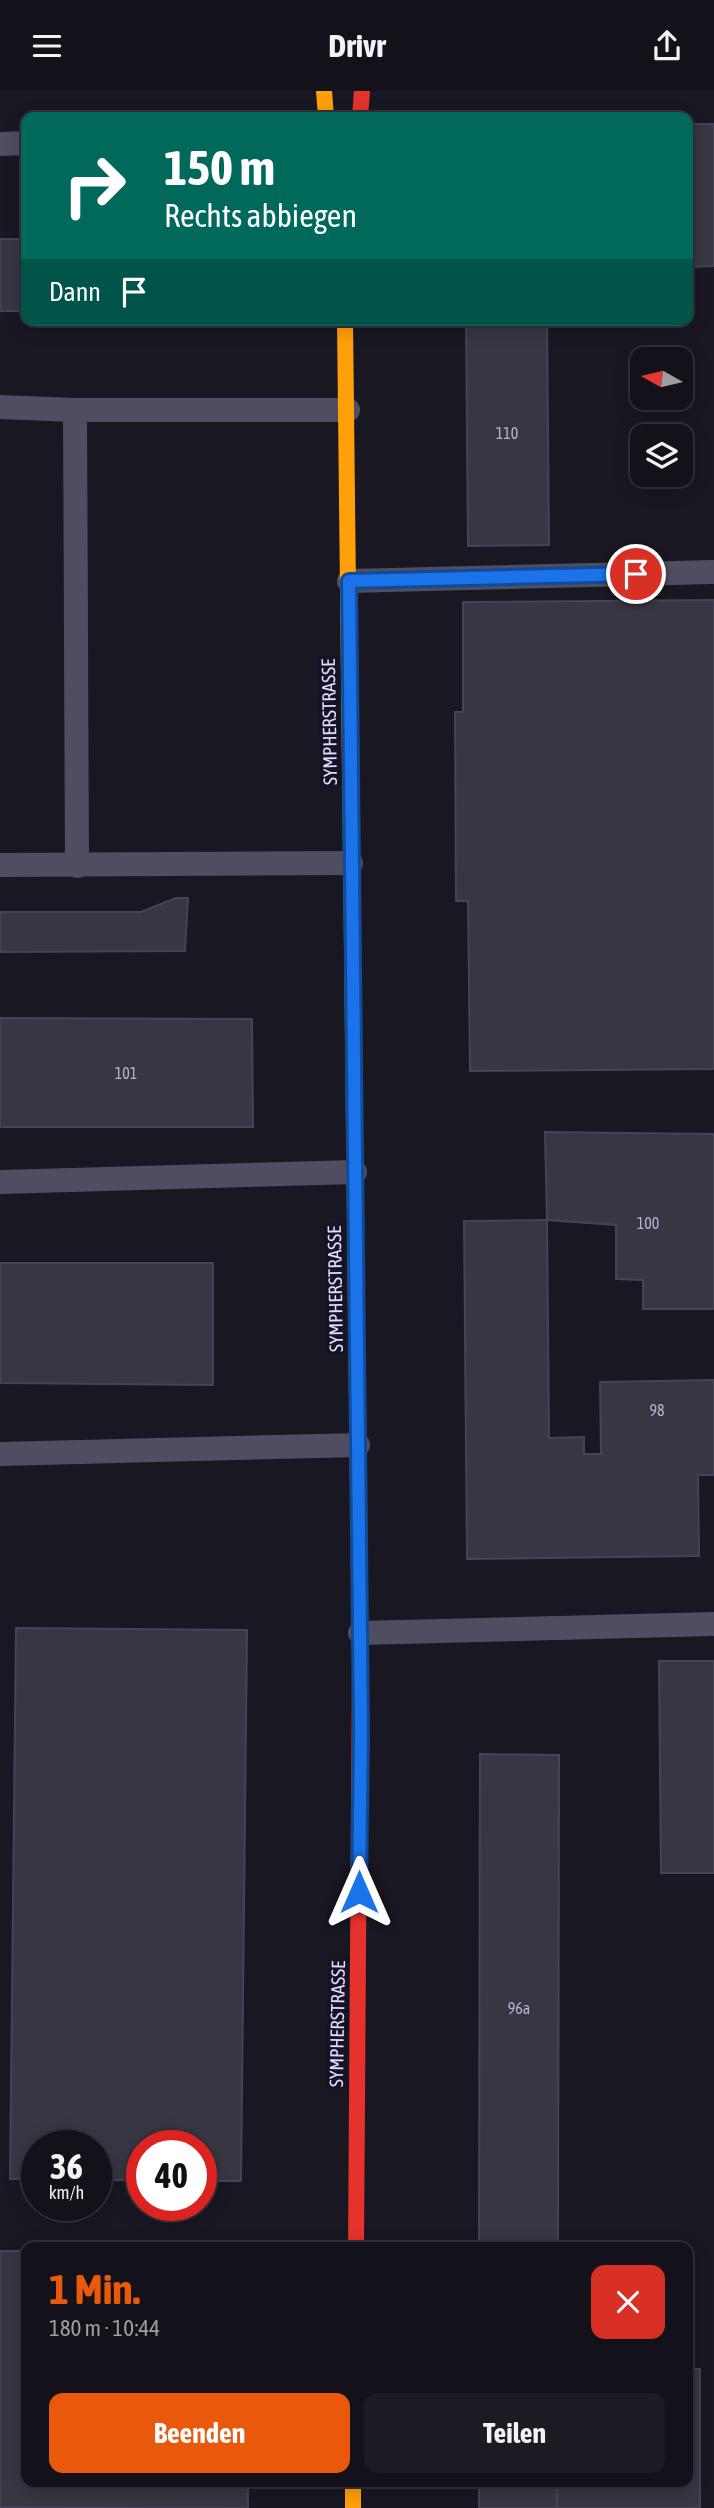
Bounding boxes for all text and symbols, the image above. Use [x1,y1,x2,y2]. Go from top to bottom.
icon: menu [28,27,66,65]
text: Drivr [328,27,386,64]
icon: share [648,27,686,65]
text: 150 m [164,139,275,195]
icon: right [49,140,140,231]
text: Rechts abbiegen [164,197,357,234]
icon: arrive [115,273,153,311]
text: Dann [49,277,101,307]
north arrow [630,347,693,409]
map controls [630,347,693,487]
house number: 110 [496,424,518,442]
button: layers [630,424,693,487]
pin [606,544,666,604]
icon: arrive [617,555,655,593]
street label: SYMPHERSTRASSE [317,659,341,785]
house number: 101 [115,1064,137,1082]
house number: 100 [637,1214,659,1232]
street label: SYMPHERSTRASSE [323,1226,347,1352]
house number: 98 [649,1401,665,1419]
position arrow [322,1855,396,1929]
street label: SYMPHERSTRASSE [325,1961,349,2087]
house number: 96a [508,1999,530,2017]
speed limit sign: 40 [126,2130,217,2221]
text: 36 [50,2146,83,2186]
text: km/h [49,2182,84,2203]
text: 1 Min. [49,2265,140,2313]
button: close [591,2265,665,2339]
text: 180 m · 10:44 [49,2315,160,2341]
button: Beenden [49,2393,350,2473]
button: Teilen [364,2393,665,2473]

